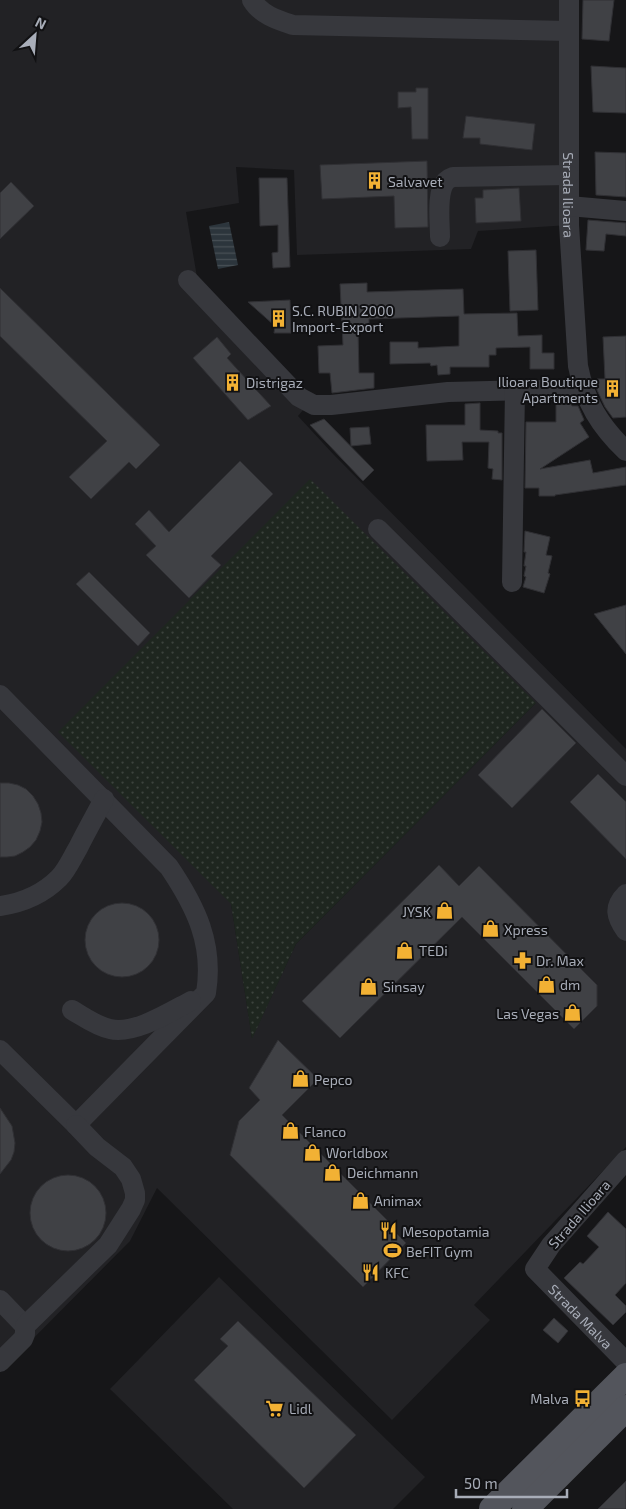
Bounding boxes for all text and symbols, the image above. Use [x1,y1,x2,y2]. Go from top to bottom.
north arrow [10,10,60,60]
text: N [33,13,49,33]
street label: Strada Ilioara [560,152,578,238]
building icon: Salvavet [364,171,384,191]
place label: Salvavet [388,173,443,190]
place label: S.C. RUBIN 2000 Import-Export [292,302,394,335]
building icon: S.C. RUBIN 2000 Import-Export [268,308,288,328]
building icon: Distrigaz [222,372,242,392]
place label: Ilioara Boutique Apartments [498,373,598,406]
place label: Distrigaz [246,374,303,391]
building icon: Ilioara Boutique Apartments [602,379,622,399]
shop icon: JYSK [435,901,455,921]
place label: JYSK [402,903,432,920]
shop icon: Xpress [480,919,500,939]
place label: Xpress [504,921,548,938]
shop icon: TEDi [395,940,415,960]
place label: TEDi [419,942,448,959]
pharmacy icon: Dr. Max [512,950,532,970]
place label: Dr. Max [536,952,584,969]
shop icon: dm [536,974,556,994]
shop icon: Sinsay [359,976,379,996]
place label: dm [560,976,580,993]
place label: Sinsay [383,978,425,995]
shop icon: Las Vegas [563,1003,583,1023]
place label: Las Vegas [496,1005,559,1022]
shop icon: Pepco [290,1069,310,1089]
place label: Pepco [314,1071,353,1088]
shop icon: Flanco [280,1121,300,1141]
place label: Flanco [304,1123,346,1140]
shop icon: Worldbox [302,1142,322,1162]
place label: Worldbox [326,1144,389,1161]
shop icon: Deichmann [323,1162,343,1182]
place label: Deichmann [347,1164,418,1181]
street label: Strada Ilioara [545,1176,613,1252]
shop icon: Animax [350,1190,370,1210]
place label: Animax [374,1192,422,1209]
restaurant icon: Mesopotamia [378,1221,398,1241]
place label: Mesopotamia [402,1223,489,1240]
sports icon: BeFIT Gym [382,1241,402,1261]
place label: BeFIT Gym [406,1243,473,1260]
restaurant icon: KFC [361,1262,381,1282]
place label: KFC [385,1264,409,1281]
street label: Strada Malva [546,1280,617,1352]
bus stop icon: Malva [573,1388,593,1408]
place label: Malva [530,1390,569,1407]
supermarket icon: Lidl [265,1398,285,1418]
place label: Lidl [289,1400,313,1417]
scale bar [456,1466,567,1498]
text: 50 m [464,1474,498,1492]

